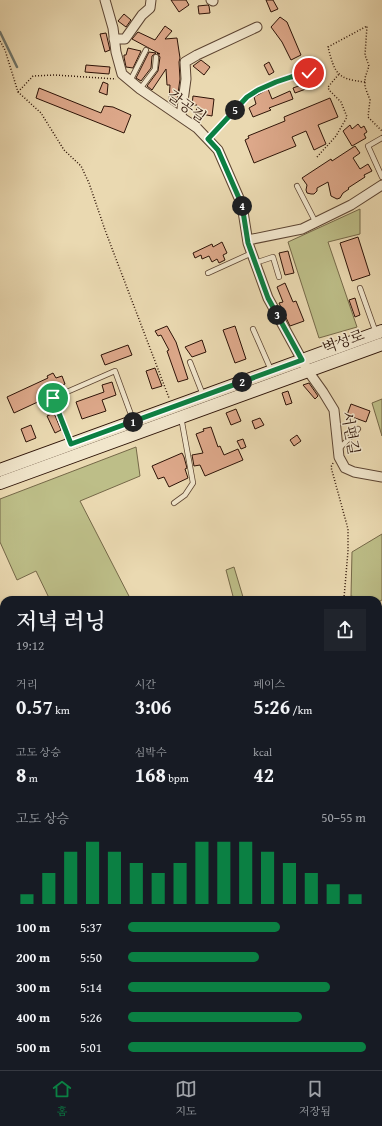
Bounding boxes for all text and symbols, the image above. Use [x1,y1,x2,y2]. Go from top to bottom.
pin [292,56,326,90]
icon: check [298,62,320,84]
street label: 갈공길 [163,85,211,127]
pin: 5 [225,100,245,120]
text: 5 [232,102,238,118]
pin: 4 [232,196,252,216]
text: 4 [239,198,245,214]
pin: 3 [267,305,287,325]
text: 3 [274,307,280,323]
street label: 벽성로 [319,324,367,358]
pin: 2 [232,372,252,392]
text: 2 [239,374,245,390]
pin [36,381,70,415]
icon: arrive [42,387,64,409]
street label: 서편길 [337,410,365,456]
pin: 1 [123,412,143,432]
text: 1 [130,414,136,430]
text: 저녁 러닝 [16,605,106,637]
button: share [324,609,366,651]
text: 19:12 [16,636,44,655]
text: 거리 [16,676,37,692]
text: 시간 [135,676,156,692]
text: 페이스 [253,676,285,692]
text: 0.57 [16,692,53,721]
text: 3:06 [135,692,171,721]
text: 5:26 [253,692,290,721]
text: km [53,702,70,718]
text: /km [290,702,312,718]
text: 고도 상승 [16,744,61,760]
text: 심박수 [135,744,167,760]
text: kcal [253,744,272,760]
text: 8 [16,760,26,789]
text: 168 [135,760,166,789]
text: 42 [253,760,274,789]
text: m [26,770,38,786]
text: bpm [166,770,189,786]
text: 50–55 m [321,808,366,827]
text: 고도 상승 [16,809,69,828]
text: 100 m [16,918,50,937]
text: 5:37 [80,918,102,937]
text: 200 m [16,948,50,967]
text: 5:50 [80,948,102,967]
text: 300 m [16,978,50,997]
text: 5:14 [80,978,102,997]
text: 400 m [16,1008,50,1027]
text: 5:26 [80,1008,102,1027]
text: 500 m [16,1038,50,1057]
text: 5:01 [80,1038,102,1057]
tab: 홈 [51,1078,73,1119]
tab: 지도 [175,1078,197,1119]
tab: 저장됨 [299,1078,331,1119]

